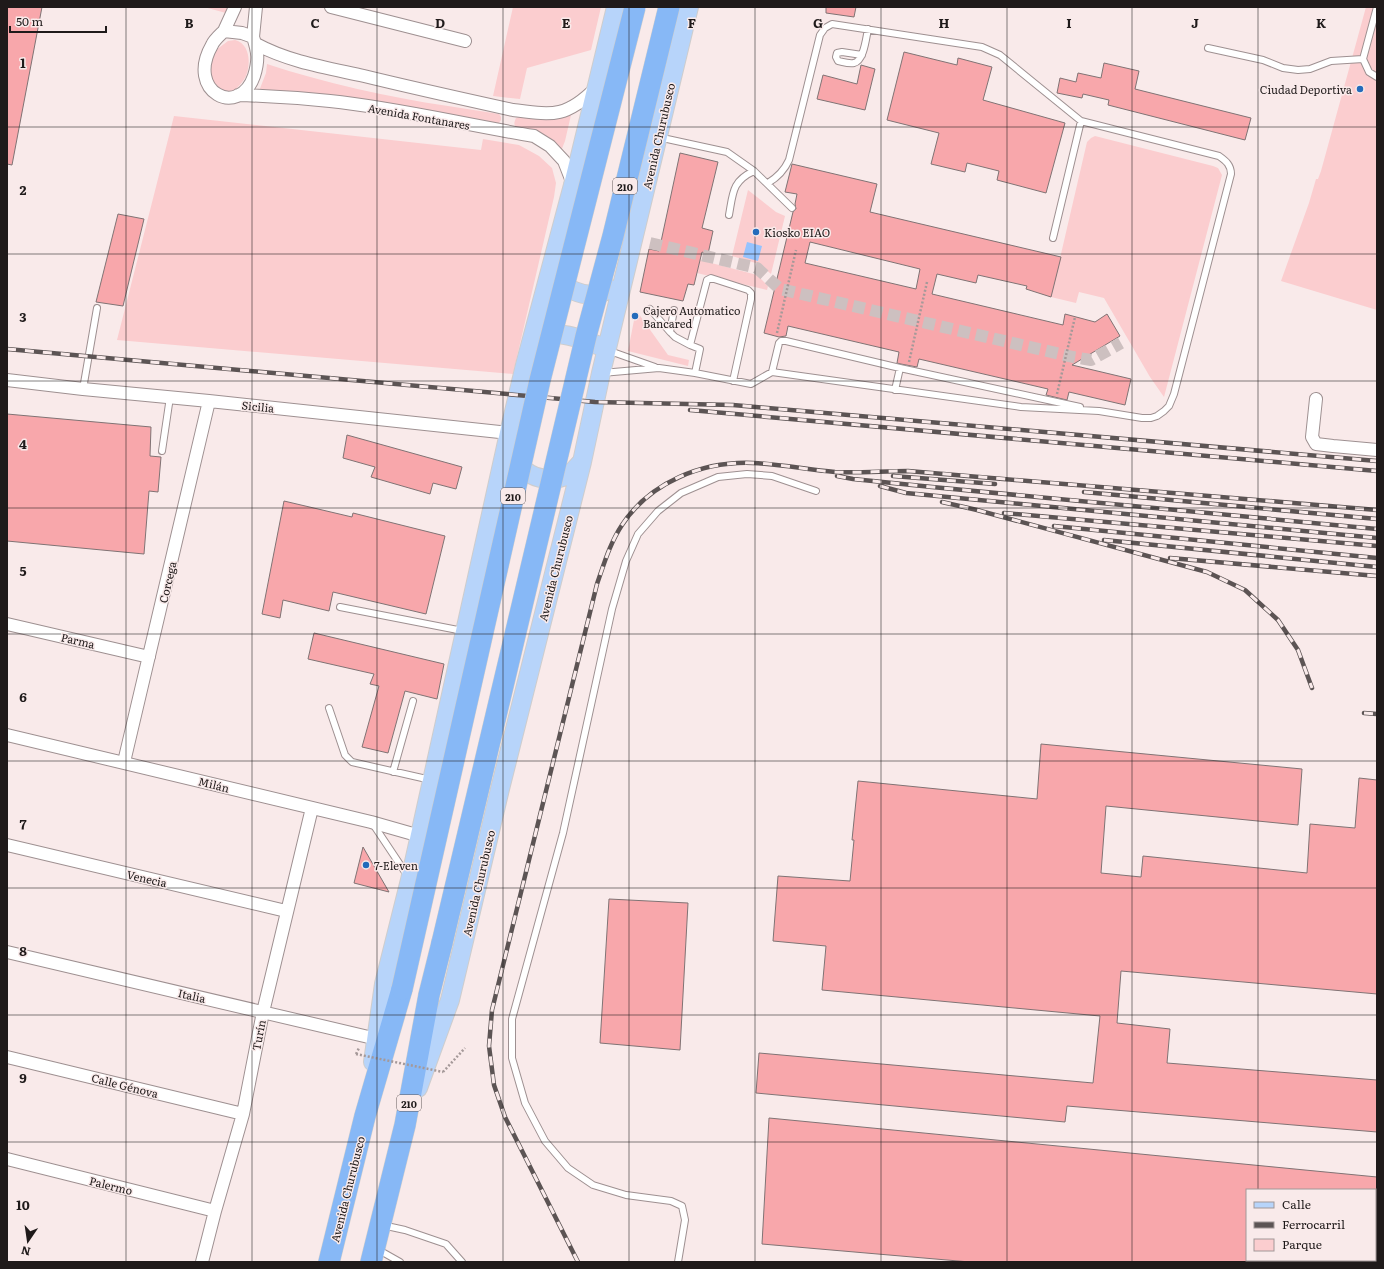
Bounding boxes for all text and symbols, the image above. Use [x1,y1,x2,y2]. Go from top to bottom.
scale bar [10,8,106,34]
text: 50 m [16,12,43,30]
text: B [185,13,194,32]
text: C [310,13,320,32]
text: D [435,13,445,32]
text: E [562,13,571,32]
text: F [688,13,696,32]
text: G [813,13,823,32]
text: H [939,13,950,32]
text: I [1066,13,1072,32]
text: J [1191,13,1199,32]
text: K [1316,13,1327,32]
text: 1 [20,53,26,72]
street label: Avenida Churubusco [638,81,678,191]
place label: Ciudad Deportiva [1260,81,1352,97]
marker: Ciudad Deportiva [1355,84,1365,94]
street label: Avenida Fontanares [367,99,471,133]
road number: 210 [613,178,637,194]
text: 2 [20,180,27,199]
place label: Kiosko EIAO [764,224,830,240]
marker: Kiosko EIAO [751,227,761,237]
place label: Cajero Automatico Bancared [643,302,740,331]
text: 3 [19,307,27,326]
marker: Cajero Automatico Bancared [630,311,640,321]
street label: Sicilia [241,396,275,416]
text: 4 [19,434,27,453]
road number: 210 [501,488,525,504]
street label: Avenida Churubusco [534,513,576,623]
street label: Corcega [154,560,180,604]
text: 5 [19,561,27,580]
street label: Parma [60,628,97,652]
text: 6 [19,687,27,706]
street label: Milán [197,772,231,796]
text: 7 [19,814,27,833]
street label: Avenida Churubusco [458,828,498,938]
place label: 7-Eleven [374,857,418,873]
marker: 7-Eleven [361,860,371,870]
street label: Venecia [125,866,169,890]
text: 8 [19,941,27,960]
street label: Italia [177,984,207,1006]
street label: Turín [247,1018,269,1052]
text: 9 [19,1068,27,1087]
street label: Calle Génova [90,1069,160,1101]
road number: 210 [397,1095,421,1111]
street label: Avenida Churubusco [326,1134,368,1244]
street label: Palermo [88,1172,134,1198]
legend [1246,1189,1376,1261]
text: 10 [16,1195,30,1214]
text: Calle [1282,1195,1311,1213]
text: Ferrocarril [1282,1215,1345,1233]
north arrow [8,1221,48,1261]
text: Parque [1282,1235,1322,1253]
text: N [19,1243,32,1261]

